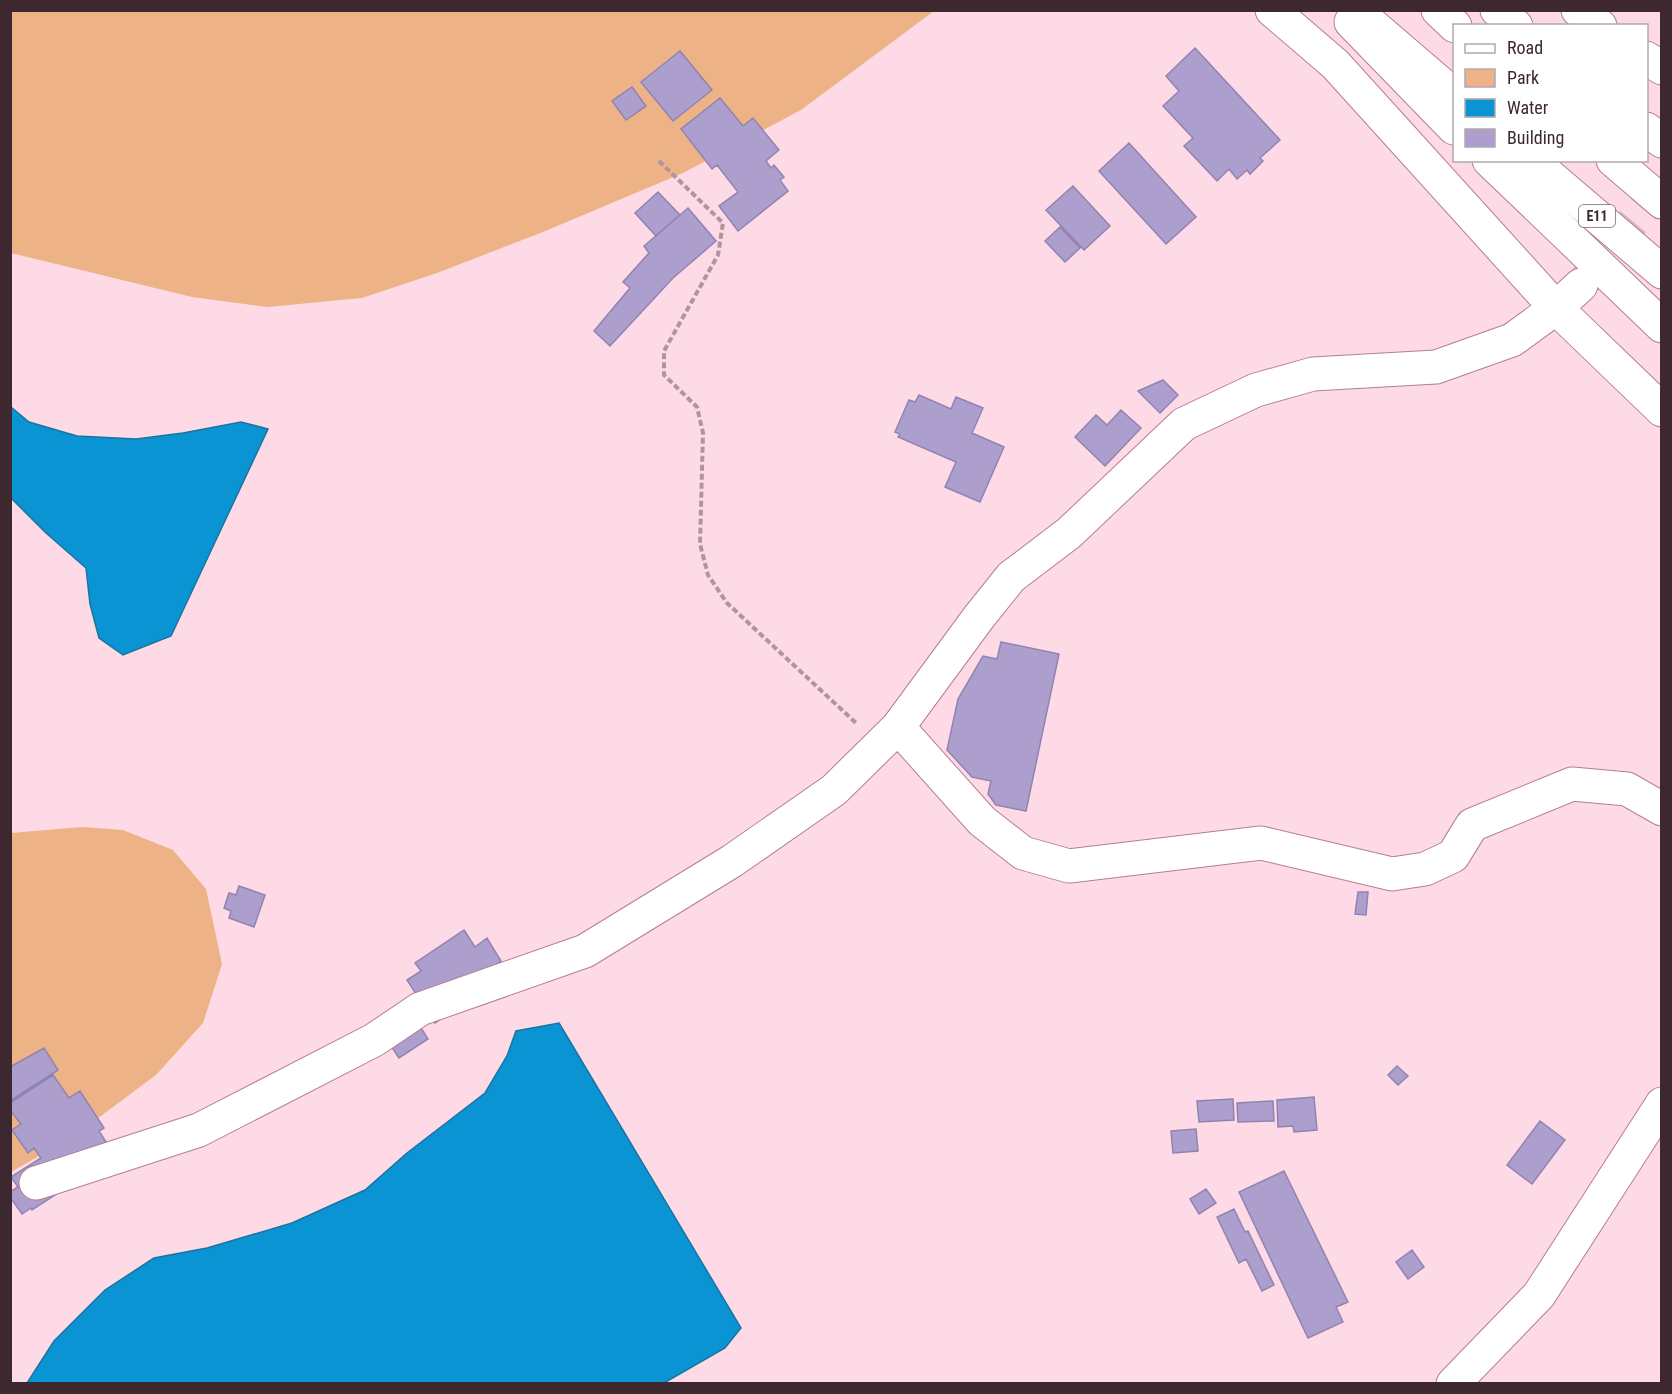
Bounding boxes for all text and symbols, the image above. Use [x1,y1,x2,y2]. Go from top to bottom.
legend [1453,24,1648,162]
text: Road [1507,37,1543,58]
text: Park [1507,67,1539,88]
text: Water [1507,97,1549,118]
text: Building [1507,127,1564,148]
road number: E11 [1579,205,1615,227]

